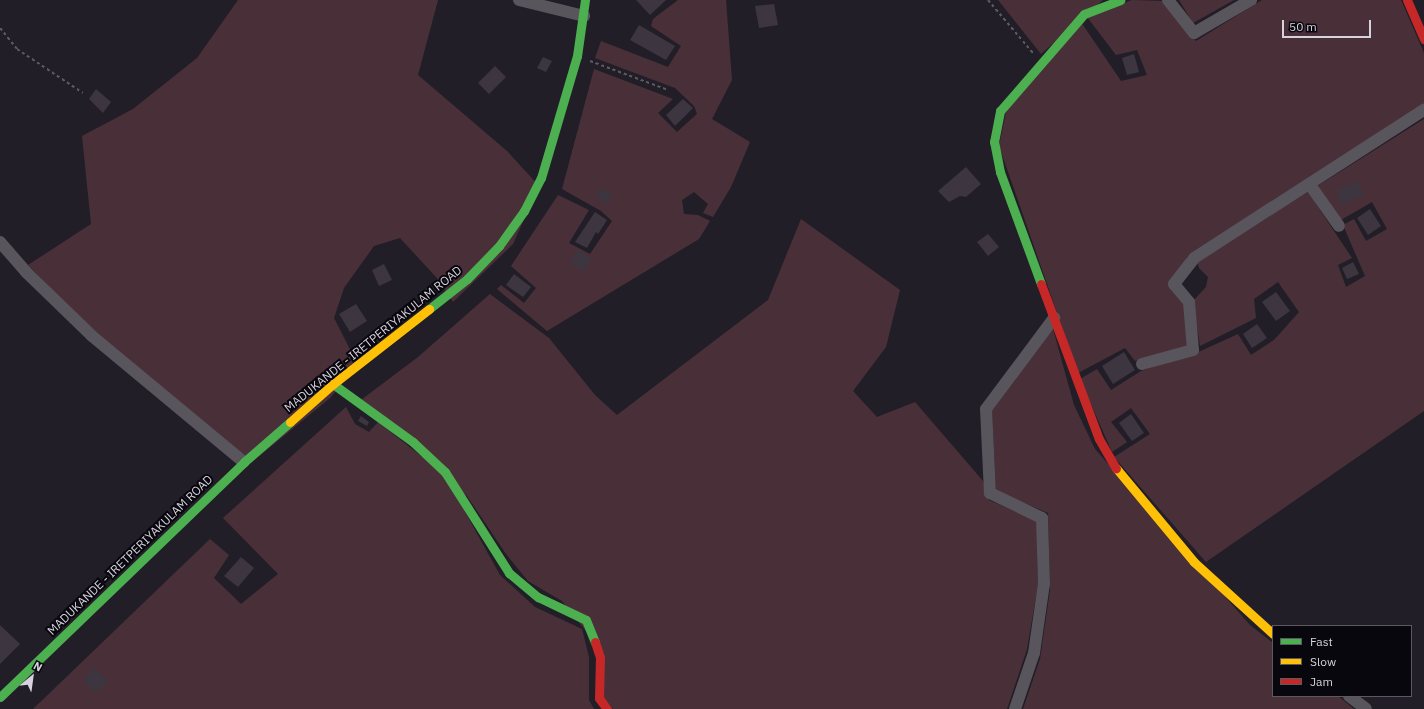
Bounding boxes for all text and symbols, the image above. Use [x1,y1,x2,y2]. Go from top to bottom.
scale bar [1284,12,1373,38]
text: 50 m [1289,19,1317,34]
street label: MADUKANDE - IRETPERIYAKULAM ROAD [281,263,465,415]
street label: MADUKANDE - IRETPERIYAKULAM ROAD [44,472,216,638]
legend [1272,625,1412,697]
text: Fast [1310,634,1333,649]
text: Slow [1310,654,1336,669]
north arrow [12,657,52,697]
text: N [31,658,45,675]
text: Jam [1310,674,1333,689]

